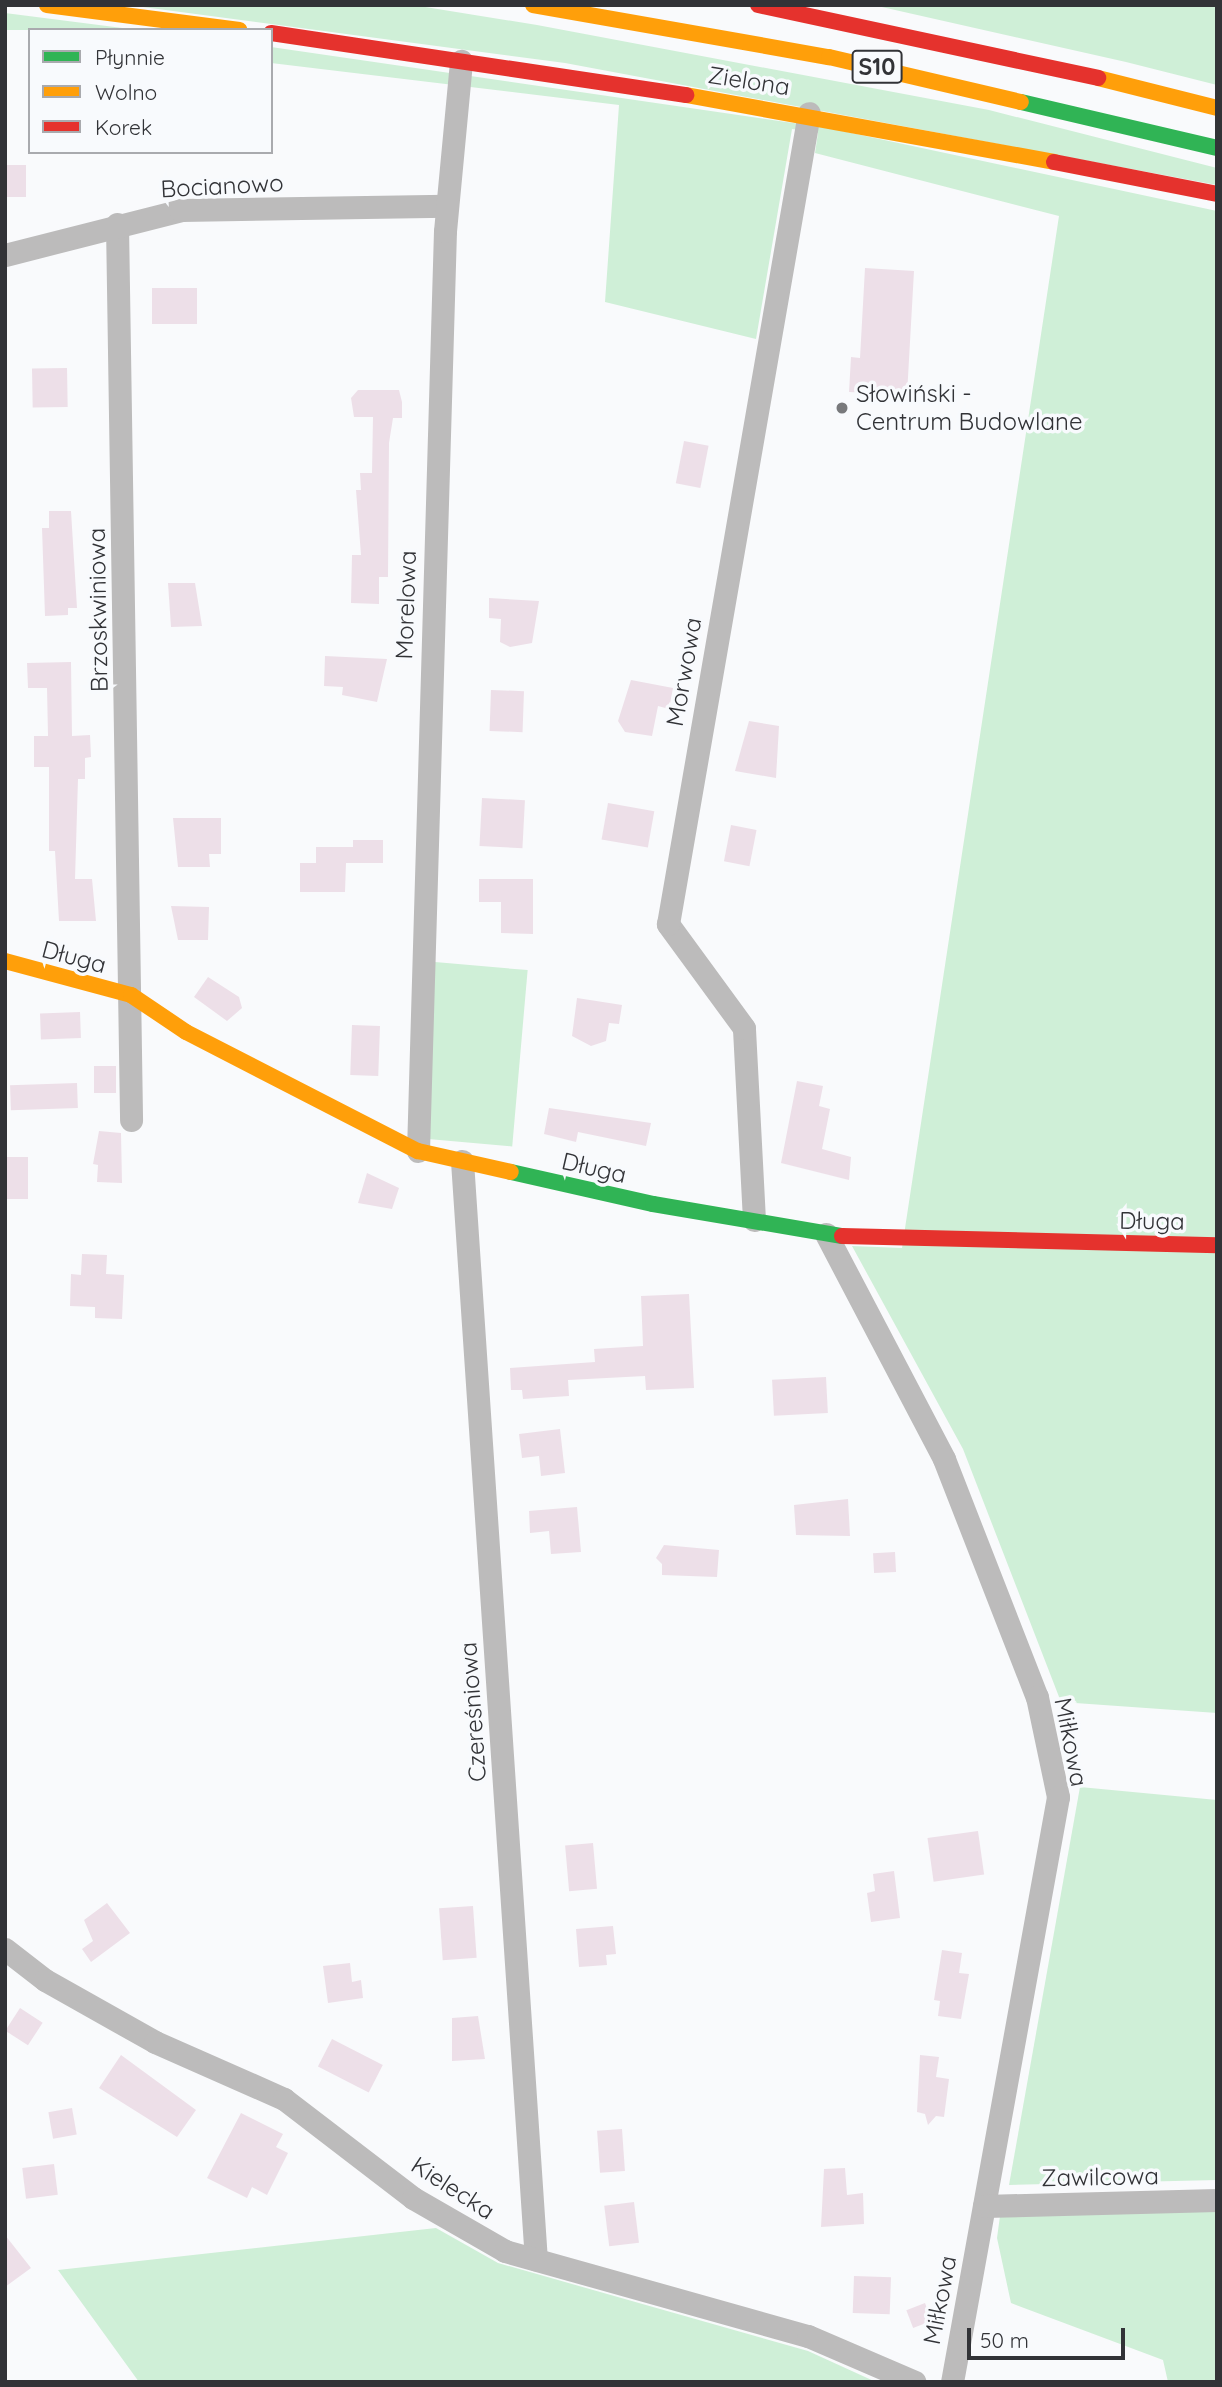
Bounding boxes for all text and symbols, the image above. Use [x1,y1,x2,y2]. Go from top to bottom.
legend [28,28,273,154]
text: Płynnie [95,44,165,70]
road number: S10 [851,48,903,86]
street label: Zielona [706,60,792,102]
text: Wolno [95,79,157,105]
text: Korek [95,114,152,140]
street label: Bocianowo [160,168,284,204]
place label: Słowiński - Centrum Budowlane [856,380,1082,436]
marker: Słowiński - Centrum Budowlane [834,400,850,416]
street label: Brzoskwiniowa [82,528,114,692]
street label: Morelowa [390,550,422,660]
street label: Morwowa [660,615,708,729]
street label: Długa [39,935,109,979]
street label: Długa [559,1147,629,1189]
street label: Długa [1119,1206,1185,1236]
street label: Czereśniowa [454,1641,492,1783]
street label: Miłkowa [1048,1695,1094,1789]
street label: Kielecka [406,2150,500,2226]
street label: Zawilcowa [1041,2162,1159,2192]
street label: Miłkowa [917,2253,963,2347]
scale bar [970,2314,1128,2358]
text: 50 m [980,2327,1029,2353]

